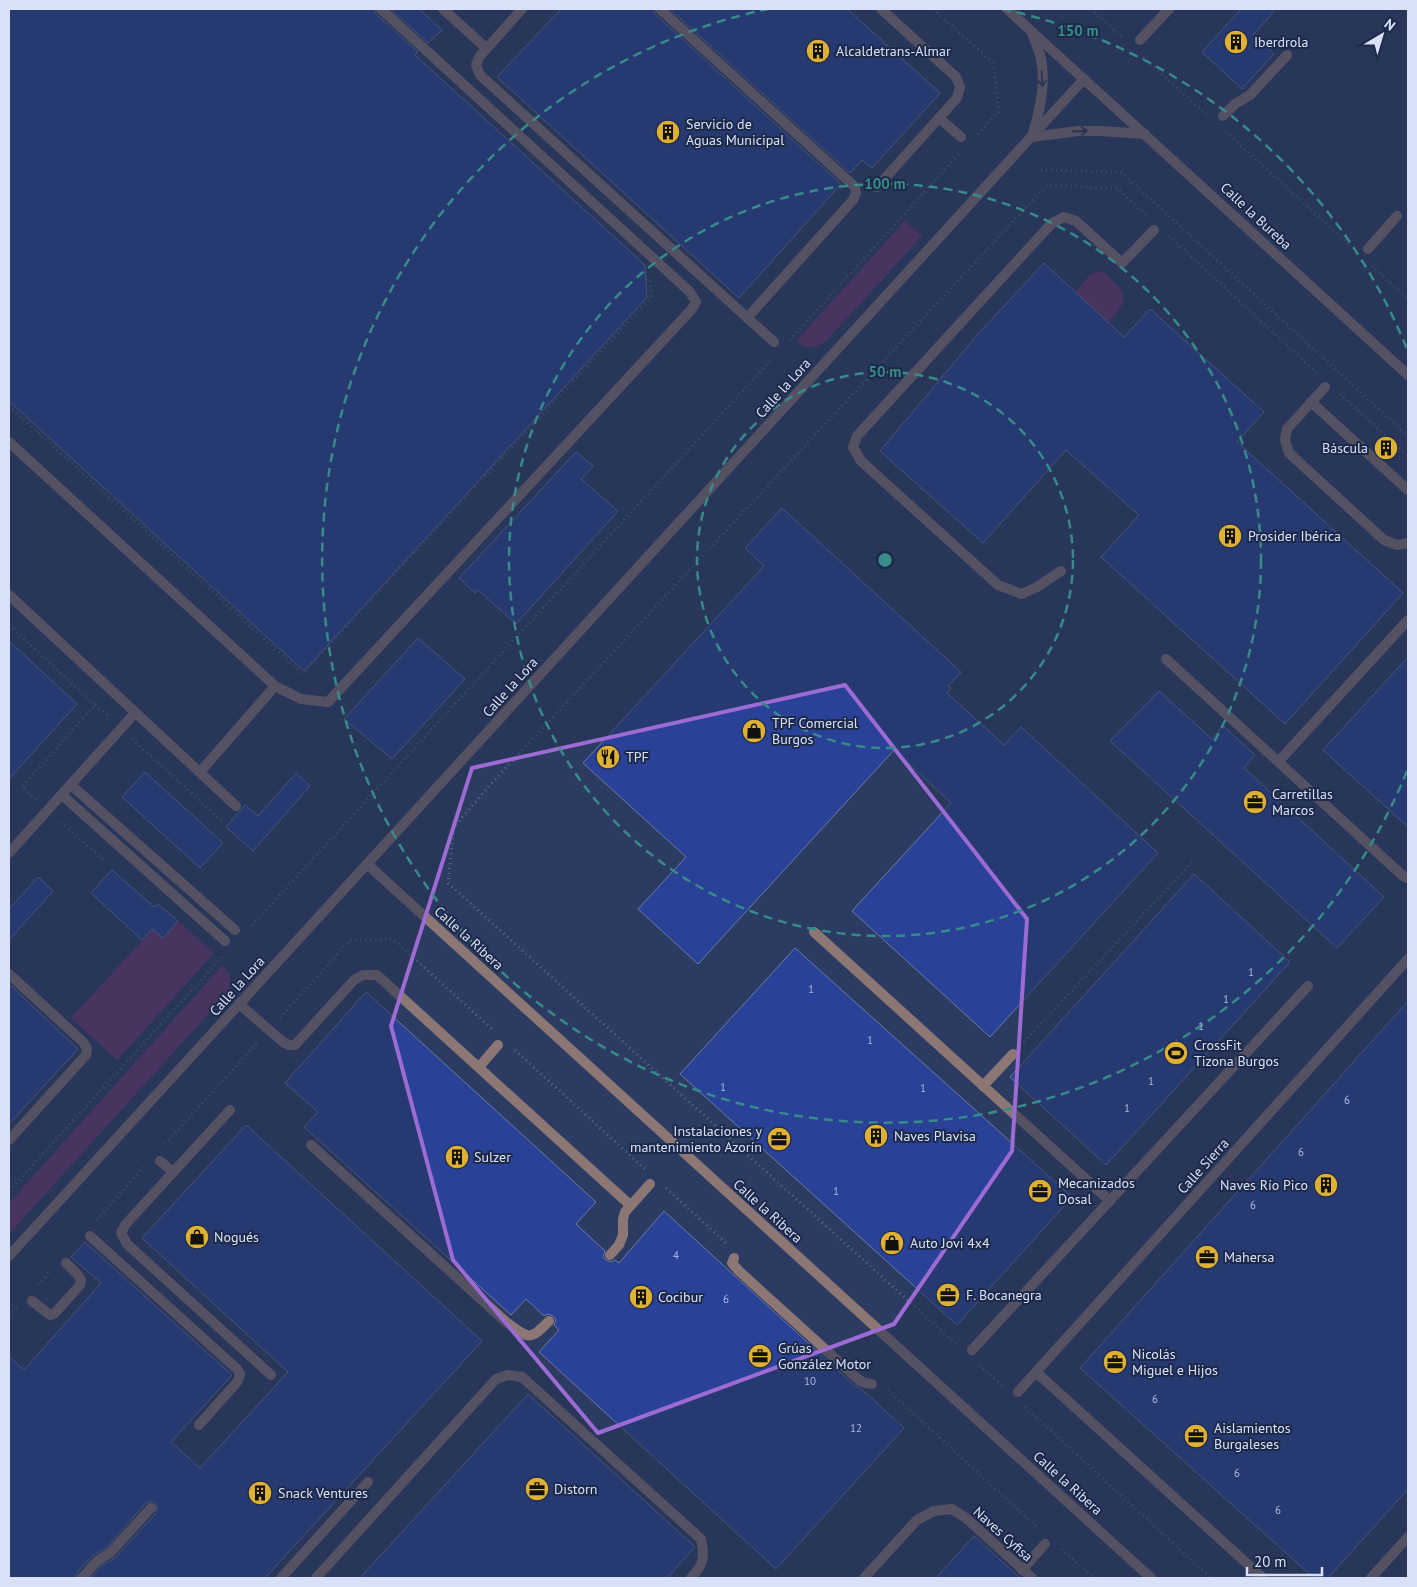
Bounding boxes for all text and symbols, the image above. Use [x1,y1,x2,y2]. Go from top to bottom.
north arrow [1357,10,1407,60]
text: N [1381,15,1399,35]
text: 150 m [1057,21,1099,40]
building icon: Iberdrola [1223,29,1249,55]
place label: Iberdrola [1254,33,1308,51]
building icon: Alcaldetrans-Almar [805,38,831,64]
place label: Alcaldetrans-Almar [836,42,951,60]
one-way arrow [1038,70,1047,86]
place label: Servicio de Aguas Municipal [686,115,784,149]
building icon: Servicio de Aguas Municipal [655,119,681,145]
one-way arrow [1072,126,1088,136]
text: 100 m [864,174,906,193]
street label: Calle la Bureba [1217,179,1295,254]
street label: Calle la Lora [752,354,815,422]
text: 50 m [869,362,901,381]
building icon: Báscula [1373,435,1399,461]
place label: Báscula [1322,439,1368,457]
building icon: Prosider Ibérica [1217,523,1243,549]
place label: Prosider Ibérica [1248,527,1341,545]
centre of rings [876,551,894,569]
street label: Calle la Lora [479,653,542,721]
place label: TPF Comercial Burgos [772,714,858,748]
shop icon: TPF Comercial Burgos [741,718,767,744]
restaurant icon: TPF [595,744,621,770]
place label: TPF [626,748,649,766]
place label: Carretillas Marcos [1272,785,1333,819]
office icon: Carretillas Marcos [1242,789,1268,815]
street label: Calle la Ribera [431,902,507,974]
street label: Calle la Lora [206,952,269,1020]
house number: 1 [1248,965,1254,979]
house number: 1 [808,982,814,996]
house number: 1 [1223,992,1229,1006]
house number: 1 [1198,1019,1204,1033]
house number: 1 [867,1033,873,1047]
place label: CrossFit Tizona Burgos [1194,1036,1279,1070]
sports icon: CrossFit Tizona Burgos [1163,1040,1189,1066]
house number: 1 [1148,1074,1154,1088]
house number: 1 [720,1080,726,1094]
house number: 1 [920,1081,926,1095]
house number: 6 [1344,1093,1350,1107]
house number: 1 [1124,1101,1130,1115]
place label: Instalaciones y mantenimiento Azorín [630,1122,762,1156]
building icon: Naves Plavisa [863,1123,889,1149]
office icon: Instalaciones y mantenimiento Azorín [766,1126,792,1152]
place label: Naves Plavisa [894,1127,976,1145]
street label: Calle Sierra [1173,1134,1233,1197]
building icon: Sulzer [444,1144,470,1170]
house number: 6 [1298,1145,1304,1159]
place label: Sulzer [474,1148,511,1166]
building icon: Naves Río Pico [1313,1172,1339,1198]
place label: Mecanizados Dosal [1058,1174,1135,1208]
street label: Calle la Ribera [730,1175,806,1247]
place label: Naves Río Pico [1220,1176,1308,1194]
office icon: Mecanizados Dosal [1027,1178,1053,1204]
house number: 1 [833,1184,839,1198]
house number: 6 [1250,1198,1256,1212]
shop icon: Nogués [184,1224,210,1250]
place label: Nogués [214,1228,259,1246]
shop icon: Auto Jovi 4x4 [879,1230,905,1256]
place label: Auto Jovi 4x4 [910,1234,990,1252]
office icon: Mahersa [1194,1244,1220,1270]
house number: 4 [673,1248,679,1262]
place label: Mahersa [1224,1248,1274,1266]
office icon: F. Bocanegra [935,1282,961,1308]
building icon: Cocibur [628,1284,654,1310]
place label: F. Bocanegra [966,1286,1042,1304]
place label: Cocibur [658,1288,703,1306]
house number: 6 [723,1292,729,1306]
place label: Grúas González Motor [778,1339,871,1373]
office icon: Grúas González Motor [747,1343,773,1369]
place label: Nicolás Miguel e Hijos [1132,1345,1218,1379]
office icon: Nicolás Miguel e Hijos [1102,1349,1128,1375]
house number: 10 [804,1374,816,1388]
house number: 6 [1152,1392,1158,1406]
place label: Aislamientos Burgaleses [1214,1419,1291,1453]
house number: 12 [850,1421,862,1435]
office icon: Aislamientos Burgaleses [1183,1423,1209,1449]
street label: Calle la Ribera [1030,1447,1106,1519]
house number: 6 [1234,1466,1240,1480]
office icon: Distorn [524,1476,550,1502]
building icon: Snack Ventures [247,1480,273,1506]
place label: Distorn [554,1480,597,1498]
place label: Snack Ventures [278,1484,368,1502]
street label: Naves Cyfisa [969,1503,1037,1565]
house number: 6 [1275,1503,1281,1517]
scale bar [1247,1544,1322,1576]
text: 20 m [1254,1552,1287,1571]

